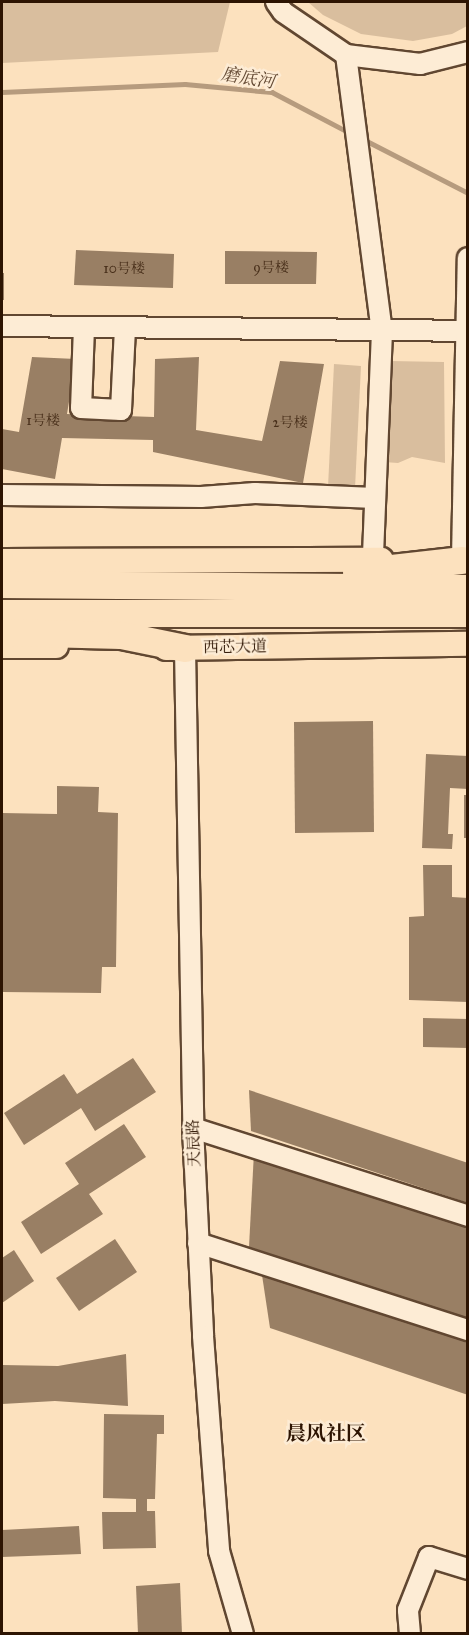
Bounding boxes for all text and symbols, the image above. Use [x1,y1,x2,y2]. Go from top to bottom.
water label: 磨底河 [220,63,276,93]
house number: 9号楼 [253,260,289,276]
house number: 10号楼 [103,261,145,277]
house number: 1号楼 [26,413,60,429]
house number: 2号楼 [273,415,307,431]
street label: 西芯大道 [203,637,267,657]
street label: 天辰路 [184,1119,204,1167]
district label: 晨风社区 [286,1421,366,1445]

